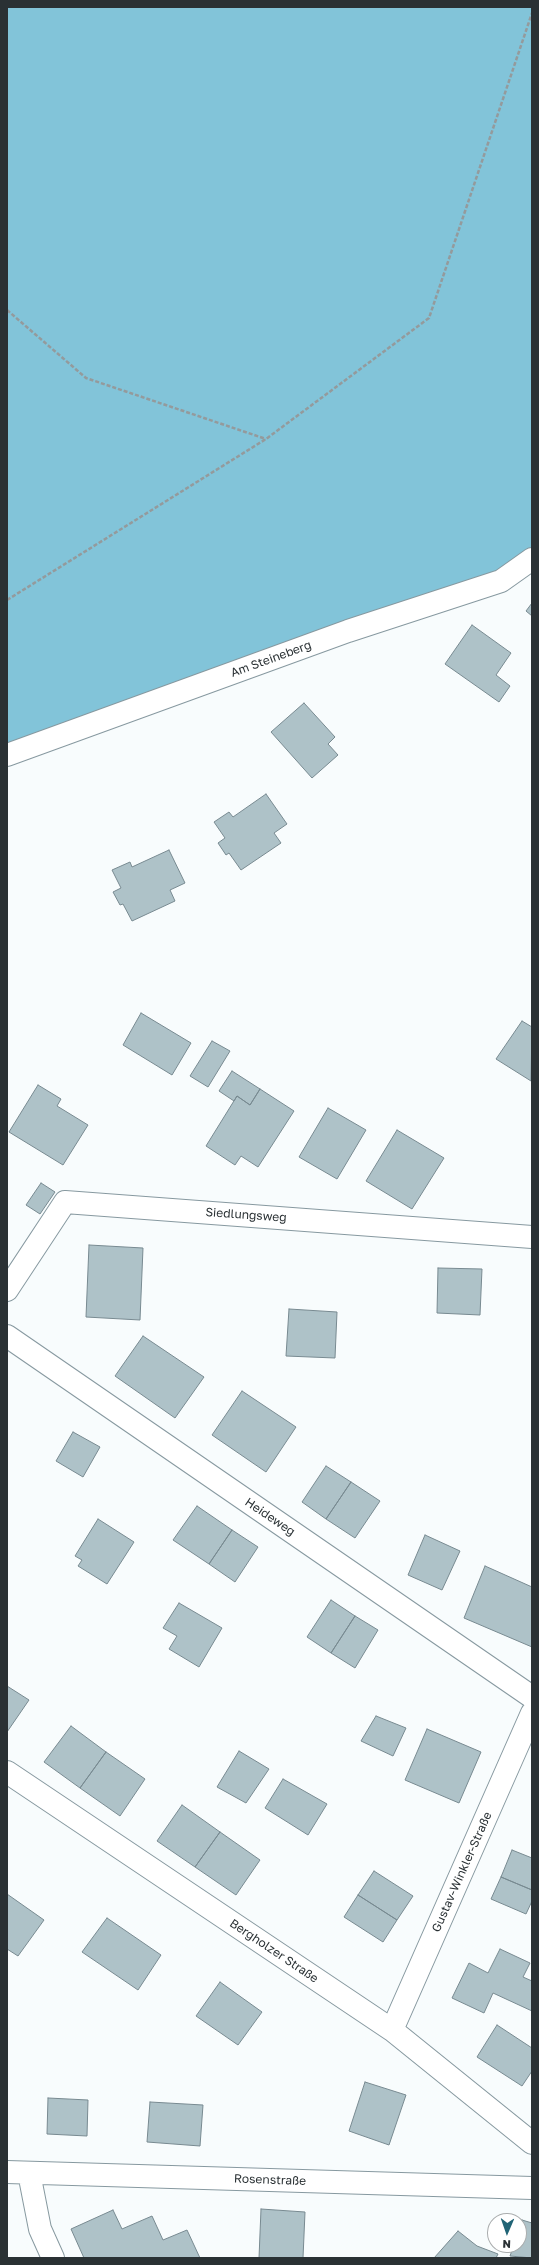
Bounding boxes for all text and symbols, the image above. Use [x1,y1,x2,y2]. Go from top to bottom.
street label: Am Steineberg [229,638,313,680]
street label: Siedlungsweg [205,1205,287,1225]
street label: Heideweg [242,1495,298,1539]
street label: Gustav-Winkler-Straße [429,1810,495,1934]
street label: Bergholzer Straße [227,1916,321,1986]
street label: Rosenstraße [234,2172,306,2188]
north arrow [487,2213,527,2253]
text: N [502,2238,511,2251]

